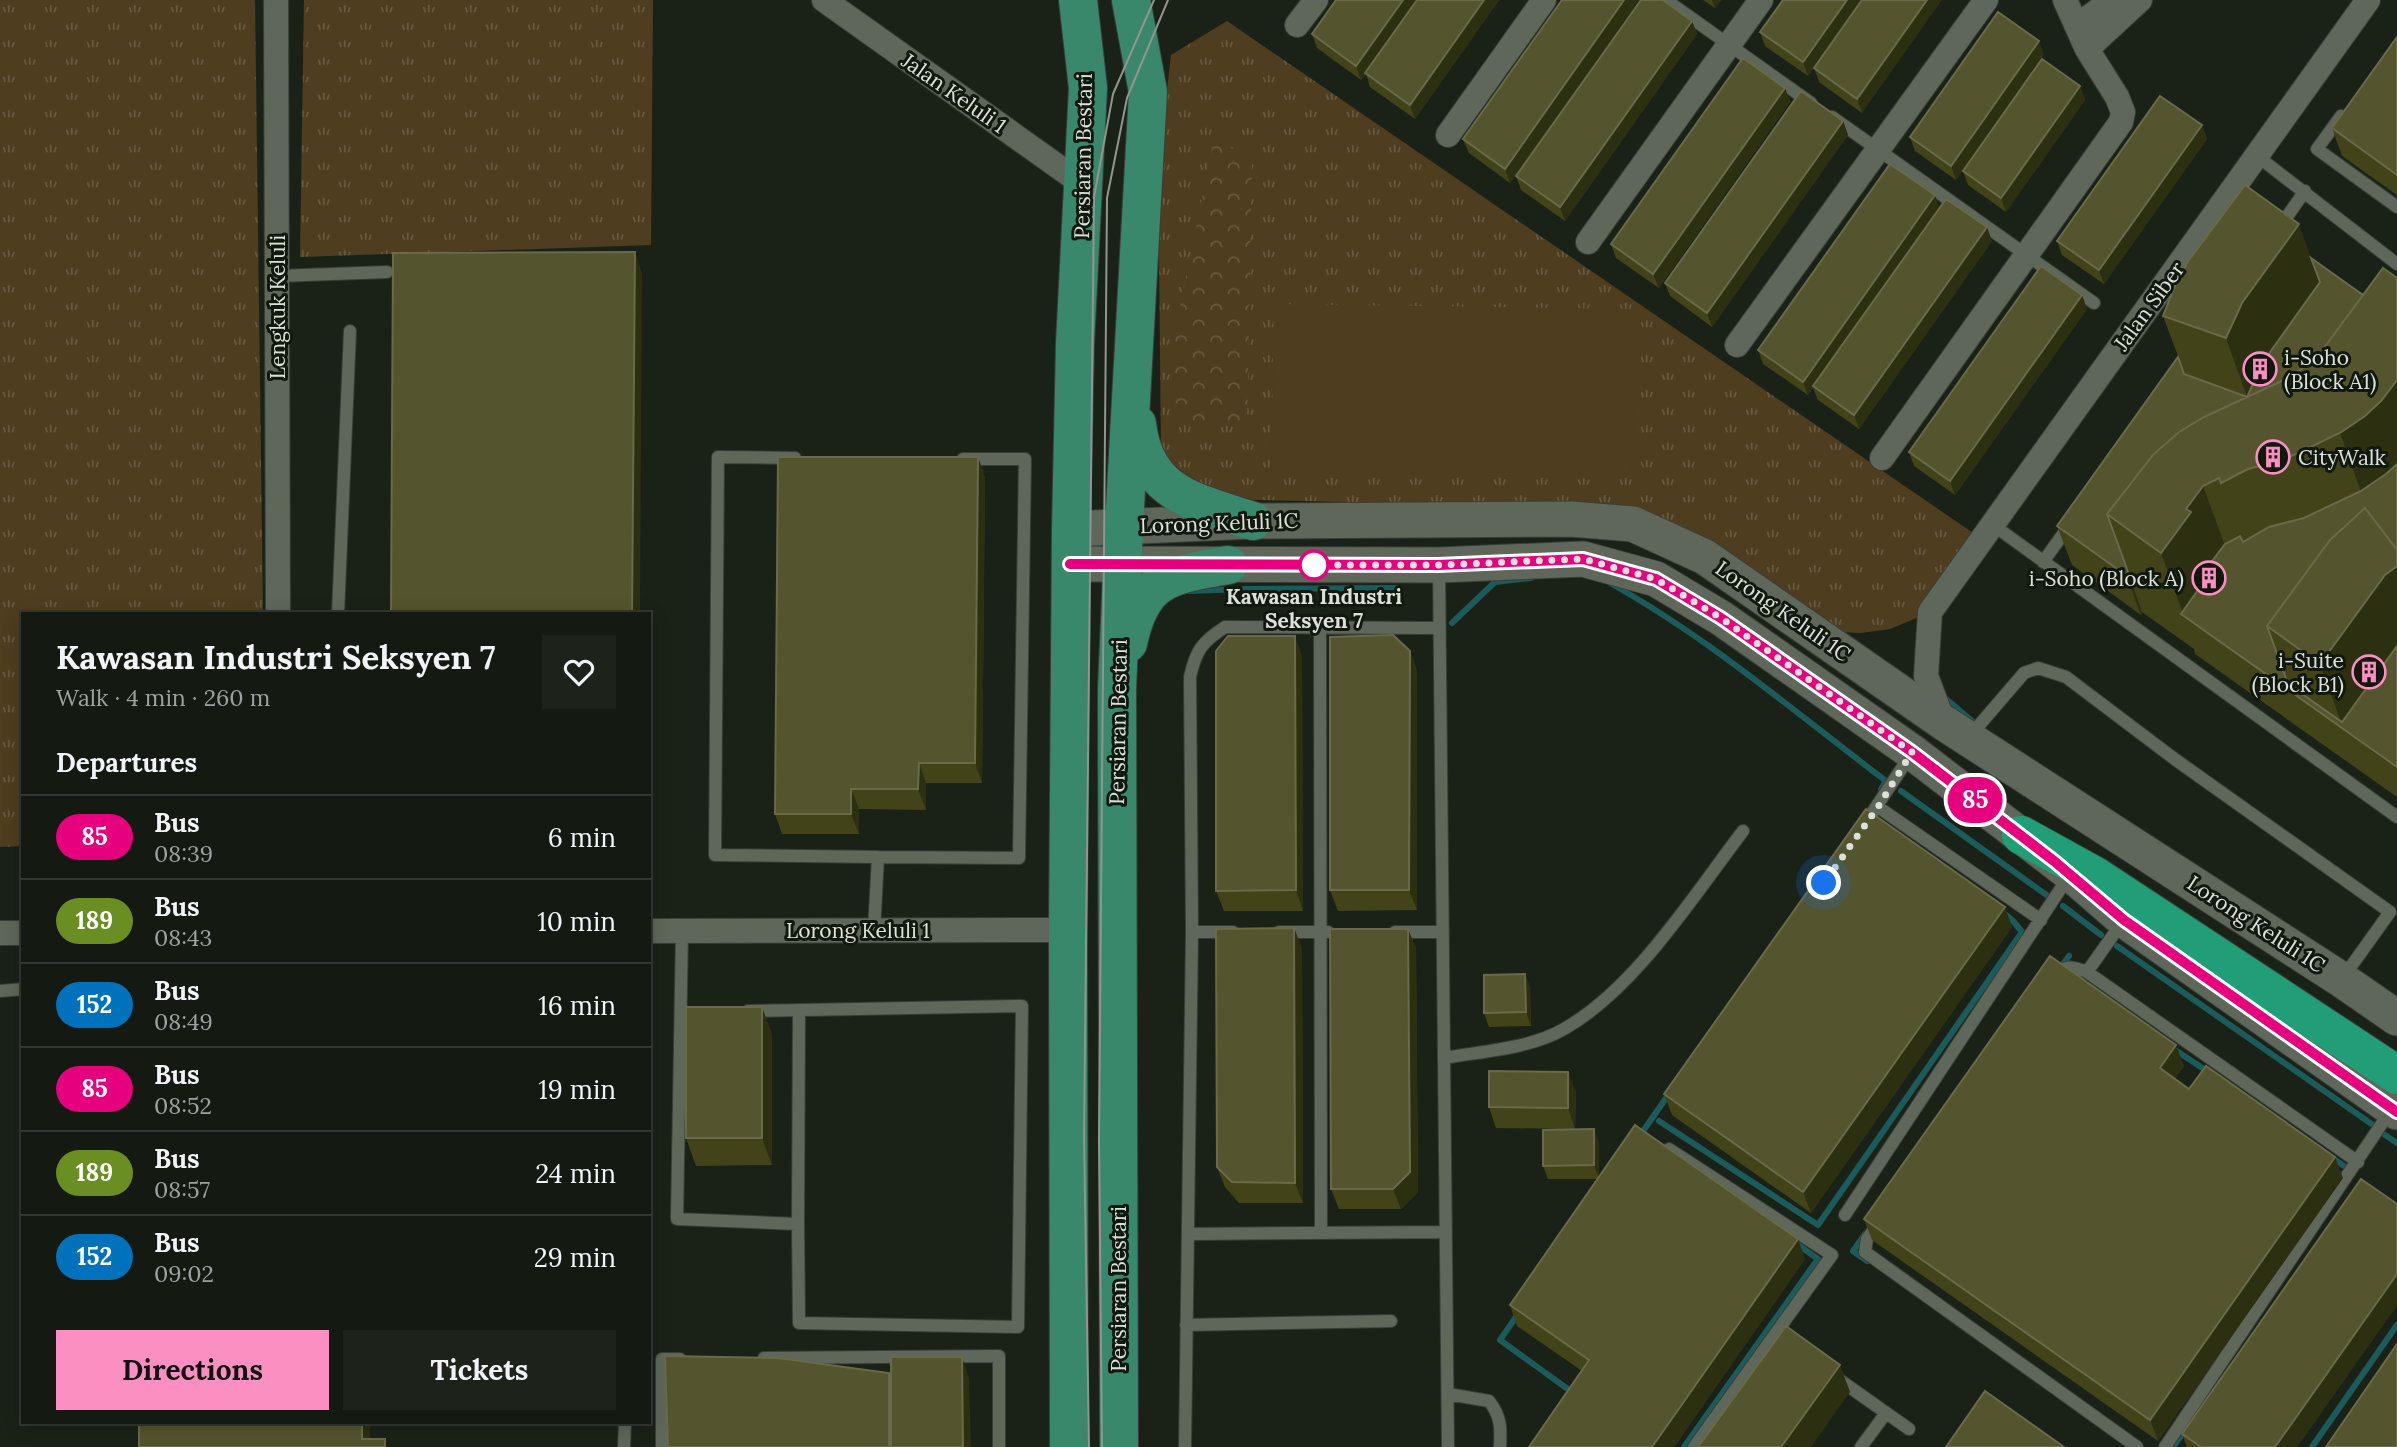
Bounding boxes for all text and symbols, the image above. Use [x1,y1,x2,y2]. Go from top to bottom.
street label: Jalan Keluli 1 [896,46,1012,139]
street label: Persiaran Bestari [1068,73,1098,239]
street label: Lengkuk Keluli [264,235,291,379]
street label: Jalan Siber [2107,256,2190,357]
place label: i-Soho (Block A1) [2284,344,2376,395]
building icon: i-Soho (Block A1) [2241,350,2279,388]
building icon: CityWalk [2254,438,2292,476]
place label: CityWalk [2298,444,2386,471]
street label: Lorong Keluli 1C [1139,507,1299,539]
marker: Kawasan Industri Seksyen 7 [1299,550,1329,580]
street label: Lorong Keluli 1C [1710,554,1856,668]
building icon: i-Soho (Block A) [2190,559,2228,597]
place label: i-Soho (Block A) [2029,565,2184,592]
place label: Kawasan Industri Seksyen 7 [1226,583,1402,634]
button: heart [542,635,616,709]
text: Kawasan Industri Seksyen 7 [56,636,496,678]
street label: Persiaran Bestari [1103,639,1133,805]
place label: i-Suite (Block B1) [2252,647,2344,698]
building icon: i-Suite (Block B1) [2350,653,2388,691]
text: Walk · 4 min · 260 m [56,683,270,712]
text: Departures [56,746,197,779]
line badge: 85 [1944,777,2007,823]
text: 85 [1962,784,1988,815]
text: Bus [154,806,200,839]
text: 85 [81,821,108,852]
text: 6 min [548,821,616,854]
text: 08:39 [154,839,213,868]
your location [1806,865,1841,900]
street label: Lorong Keluli 1C [2182,869,2330,979]
text: Bus [154,890,200,923]
text: 189 [76,905,113,936]
text: 10 min [537,905,616,938]
street label: Lorong Keluli 1 [786,917,930,944]
text: 08:43 [154,923,212,952]
text: Bus [154,974,200,1007]
text: 152 [77,989,112,1020]
text: 16 min [538,989,616,1022]
text: 08:49 [154,1007,213,1036]
text: Bus [154,1058,200,1091]
text: 85 [81,1073,108,1104]
text: 19 min [538,1073,616,1106]
text: 08:52 [154,1091,212,1120]
text: Bus [154,1142,200,1175]
text: 189 [76,1157,113,1188]
text: 24 min [535,1157,616,1190]
text: 08:57 [154,1175,210,1204]
street label: Persiaran Bestari [1105,1206,1132,1372]
text: Bus [154,1226,200,1259]
text: 152 [77,1241,112,1272]
text: 29 min [534,1241,616,1274]
text: 09:02 [154,1259,214,1288]
button: Directions [56,1330,329,1410]
button: Tickets [343,1330,616,1410]

